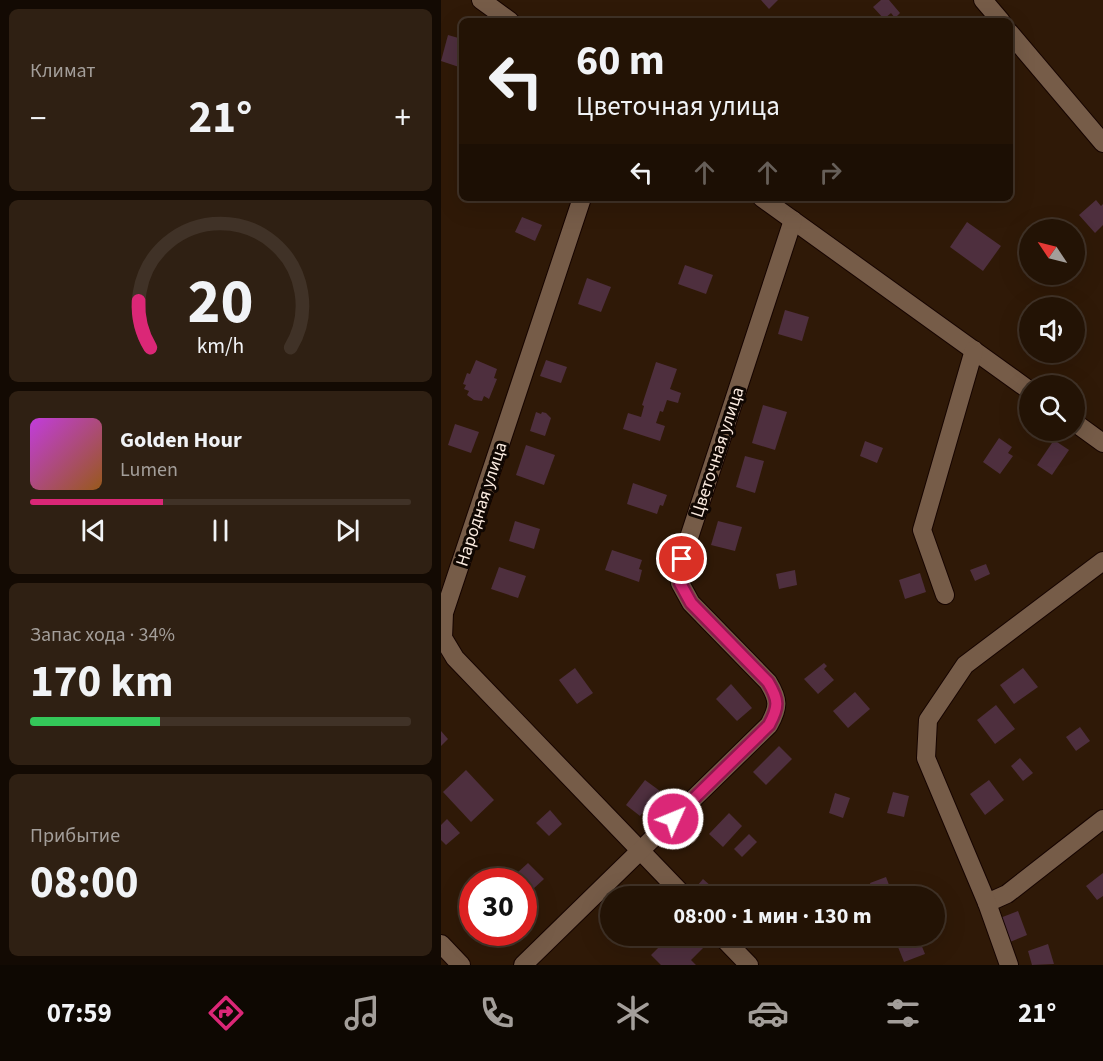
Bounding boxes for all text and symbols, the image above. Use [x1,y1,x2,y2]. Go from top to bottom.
text: 60 m [576,31,665,91]
icon: left [477,42,555,120]
text: Климат [30,57,96,85]
text: 21° [189,86,252,150]
text: Цветочная улица [576,87,780,126]
text: − [30,95,46,142]
text: + [395,95,411,142]
icon: left [625,156,658,189]
icon: ahead [688,156,721,189]
icon: ahead [751,156,784,189]
icon: right [814,156,847,189]
north arrow [1019,219,1085,285]
map controls [1019,219,1085,441]
text: 20 [188,258,253,347]
button: sound [1019,297,1085,363]
text: km/h [197,332,244,363]
button: search [1019,375,1085,441]
street label: Цветочная улица [685,384,750,521]
text: Golden Hour [120,424,242,456]
street label: Народная улица [450,439,513,570]
text: Lumen [120,456,178,484]
icon: previous [77,514,110,547]
icon: pause [204,514,237,547]
icon: next [331,514,364,547]
pin [656,533,707,584]
icon: arrive [665,542,698,575]
text: Запас хода · 34% [30,621,175,649]
text: 170 km [30,650,174,714]
position arrow [641,787,705,851]
text: Прибытие [30,822,120,850]
text: 08:00 [30,851,139,915]
speed limit sign: 30 [459,868,537,946]
text: 08:00 · 1 мин · 130 m [673,900,872,932]
icon: directions [205,992,247,1034]
icon: music [341,992,383,1034]
icon: phone [476,992,518,1034]
icon: climate [612,992,654,1034]
icon: car [747,992,789,1034]
icon: filters [882,992,924,1034]
text: 07:59 [47,994,112,1033]
text: 21° [1018,994,1056,1033]

